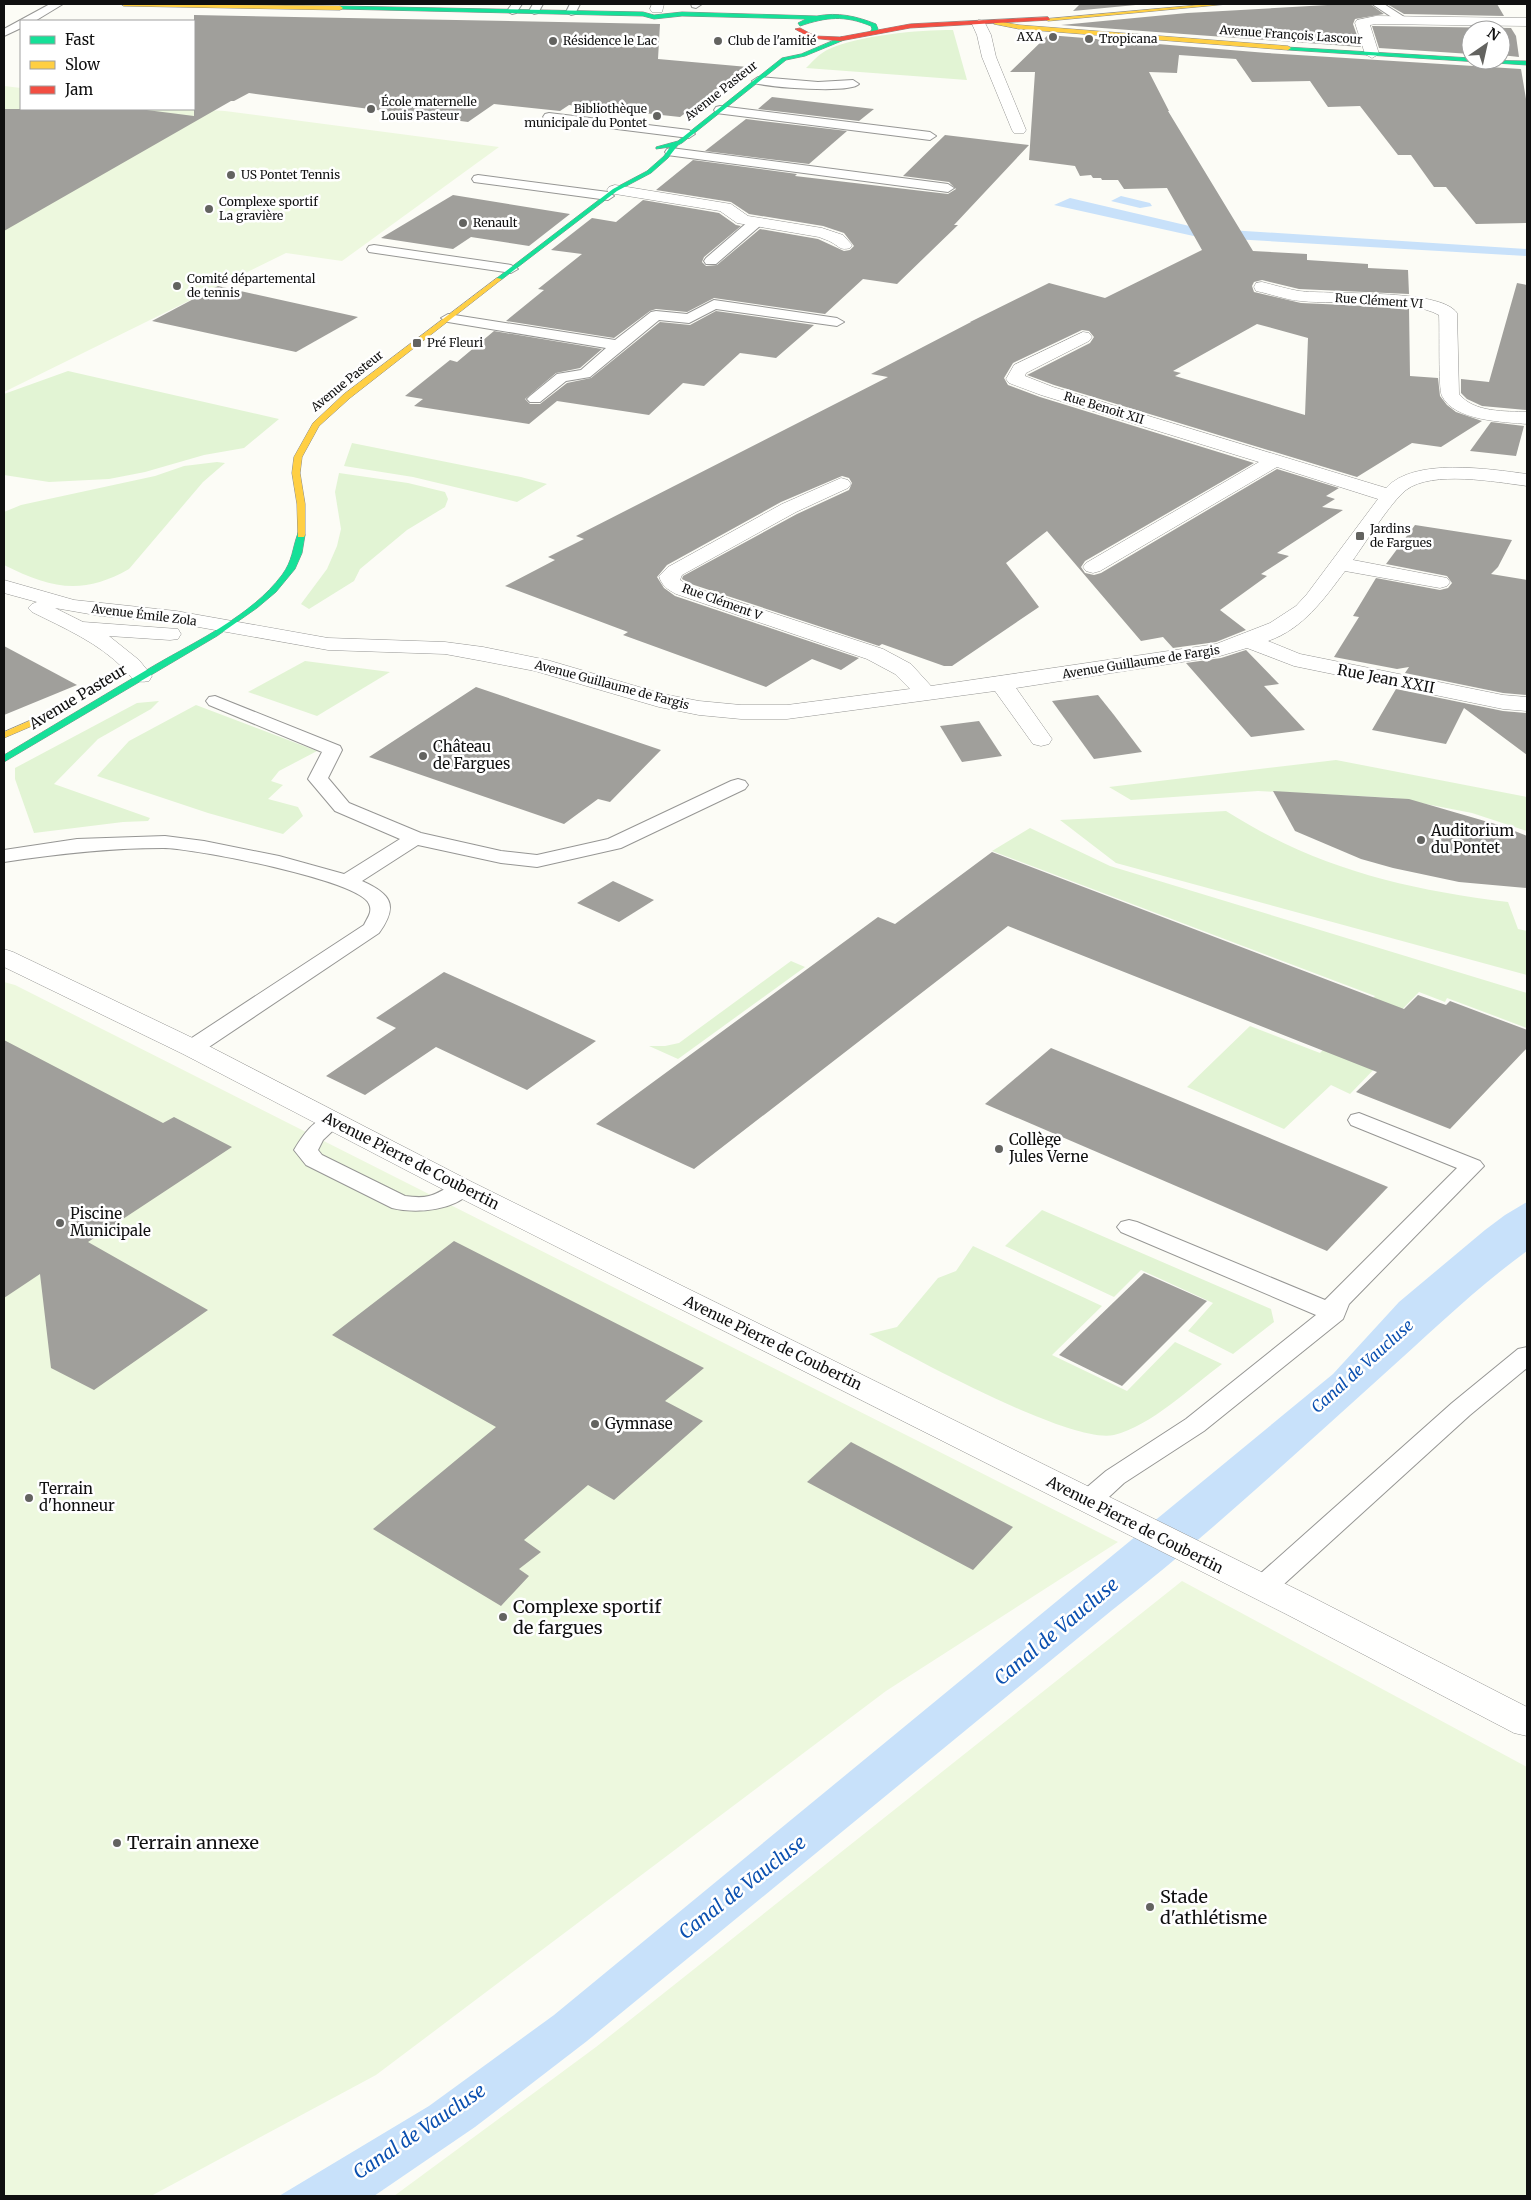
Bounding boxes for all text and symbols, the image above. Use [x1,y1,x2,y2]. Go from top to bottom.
legend [20,20,195,110]
north arrow [1461,20,1511,70]
street label: Avenue François Lascour [1218,22,1364,47]
text: N [1484,24,1503,45]
place label: AXA [1016,29,1044,44]
text: Fast [65,30,95,49]
marker: AXA [1047,31,1059,43]
place label: Tropicana [1099,31,1158,46]
place label: Résidence le Lac [563,33,657,48]
place label: Club de l'amitié [728,33,816,48]
marker: Tropicana [1083,33,1095,45]
marker: Résidence le Lac [547,35,559,47]
marker: Club de l'amitié [712,35,724,47]
text: Slow [65,55,100,74]
street label: Avenue Pasteur [680,57,761,124]
text: Jam [64,80,93,99]
place label: École maternelle Louis Pasteur [381,94,477,123]
place label: Bibliothèque municipale du Pontet [524,101,647,130]
marker: École maternelle Louis Pasteur [365,103,377,115]
marker: Bibliothèque municipale du Pontet [651,110,663,122]
place label: US Pontet Tennis [241,167,340,182]
marker: US Pontet Tennis [225,169,237,181]
place label: Complexe sportif La gravière [219,194,318,223]
marker: Complexe sportif La gravière [203,203,215,215]
place label: Renault [473,215,518,230]
marker: Renault [457,217,469,229]
place label: Comité départemental de tennis [187,271,316,300]
marker: Comité départemental de tennis [171,280,183,292]
street label: Rue Clément VI [1334,290,1424,311]
place label: Pré Fleuri [427,335,483,350]
marker: Pré Fleuri [411,337,423,349]
street label: Avenue Pasteur [307,347,386,415]
street label: Rue Benoit XII [1062,388,1146,427]
place label: Jardins de Fargues [1369,521,1432,550]
marker: Jardins de Fargues [1354,530,1366,542]
street label: Rue Clément V [680,580,765,623]
street label: Avenue Émile Zola [90,600,198,628]
street label: Avenue Guillaume de Fargis [1060,642,1221,682]
street label: Avenue Guillaume de Fargis [532,656,691,712]
street label: Avenue Pasteur [25,660,130,734]
street label: Rue Jean XXII [1336,660,1436,697]
place label: Château de Fargues [433,737,510,773]
marker: Château de Fargues [417,750,429,762]
place label: Auditorium du Pontet [1430,821,1514,857]
marker: Auditorium du Pontet [1415,834,1427,846]
street label: Avenue Pierre de Coubertin [319,1107,503,1213]
place label: Collège Jules Verne [1008,1130,1089,1166]
marker: Collège Jules Verne [993,1143,1005,1155]
place label: Piscine Municipale [70,1204,151,1240]
marker: Piscine Municipale [54,1217,66,1229]
street label: Avenue Pierre de Coubertin [680,1291,865,1394]
water label: Canal de Vaucluse [1307,1315,1417,1417]
place label: Gymnase [605,1414,673,1433]
marker: Gymnase [589,1418,601,1430]
street label: Avenue Pierre de Coubertin [1043,1471,1227,1577]
place label: Terrain d'honneur [39,1479,115,1515]
marker: Terrain d'honneur [23,1492,35,1504]
water label: Canal de Vaucluse [989,1572,1123,1690]
place label: Complexe sportif de fargues [513,1595,662,1639]
marker: Complexe sportif de fargues [497,1611,509,1623]
water label: Canal de Vaucluse [674,1830,811,1944]
place label: Terrain annexe [127,1831,259,1854]
marker: Terrain annexe [111,1837,123,1849]
place label: Stade d'athlétisme [1160,1885,1267,1929]
marker: Stade d'athlétisme [1144,1901,1156,1913]
water label: Canal de Vaucluse [348,2078,490,2184]

